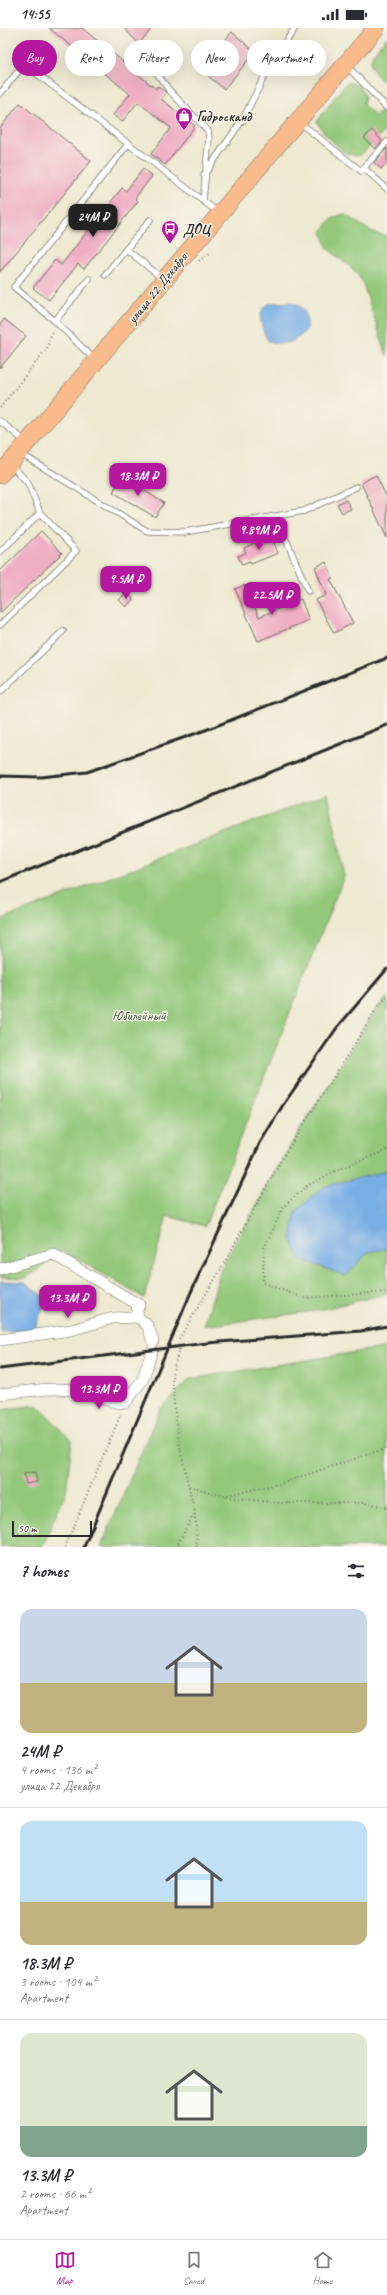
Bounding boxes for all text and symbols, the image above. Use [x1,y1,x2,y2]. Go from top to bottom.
text: 14:55 [20,5,50,24]
chip: Buy [12,40,57,76]
chip: Rent [65,40,116,76]
chip: Filters [124,40,183,76]
chip: New [191,40,239,76]
chip: Apartment [247,40,326,76]
shop icon: Гидросканд [174,106,194,131]
place label: Гидросканд [197,108,253,125]
pin: 24M ₽ [65,204,121,238]
text: 24M ₽ [77,209,109,225]
bus stop icon: ДОЦ [160,219,180,244]
place label: ДОЦ [183,221,211,238]
street label: улица 22 Декабря [123,249,192,328]
pin: 18.3M ₽ [101,463,175,497]
text: 18.3M ₽ [118,468,158,484]
pin: 9.89M ₽ [222,517,296,551]
text: 9.89M ₽ [239,522,279,538]
pin: 9.5M ₽ [93,566,159,600]
text: 9.5M ₽ [109,571,143,587]
pin: 22.5M ₽ [235,582,309,616]
text: 22.5M ₽ [252,587,292,603]
park label: Юбилейный [112,1007,167,1024]
pin: 13.3M ₽ [31,1285,105,1319]
text: 13.3M ₽ [48,1290,88,1306]
pin: 13.3M ₽ [62,1376,136,1410]
text: 13.3M ₽ [79,1381,119,1397]
scale bar [12,1519,92,1538]
text: 50 m [18,1521,37,1535]
icon: filters [345,1560,367,1582]
text: 7 homes [20,1561,68,1582]
icon: home [158,1635,230,1707]
text: 24M ₽ [20,1741,61,1762]
text: 4 rooms · 136 m² [20,1762,96,1778]
text: улица 22 Декабря [20,1778,99,1794]
icon: home [158,1847,230,1919]
text: 18.3M ₽ [20,1953,72,1974]
text: 3 rooms · 104 m² [20,1974,96,1990]
text: Apartment [20,1990,68,2006]
icon: home [158,2059,230,2131]
text: 13.3M ₽ [20,2165,72,2186]
text: 2 rooms · 66 m² [20,2186,90,2202]
text: Apartment [20,2202,68,2218]
tab: Map [54,2249,76,2287]
tab: Saved [183,2249,205,2287]
tab: Home [312,2249,334,2287]

